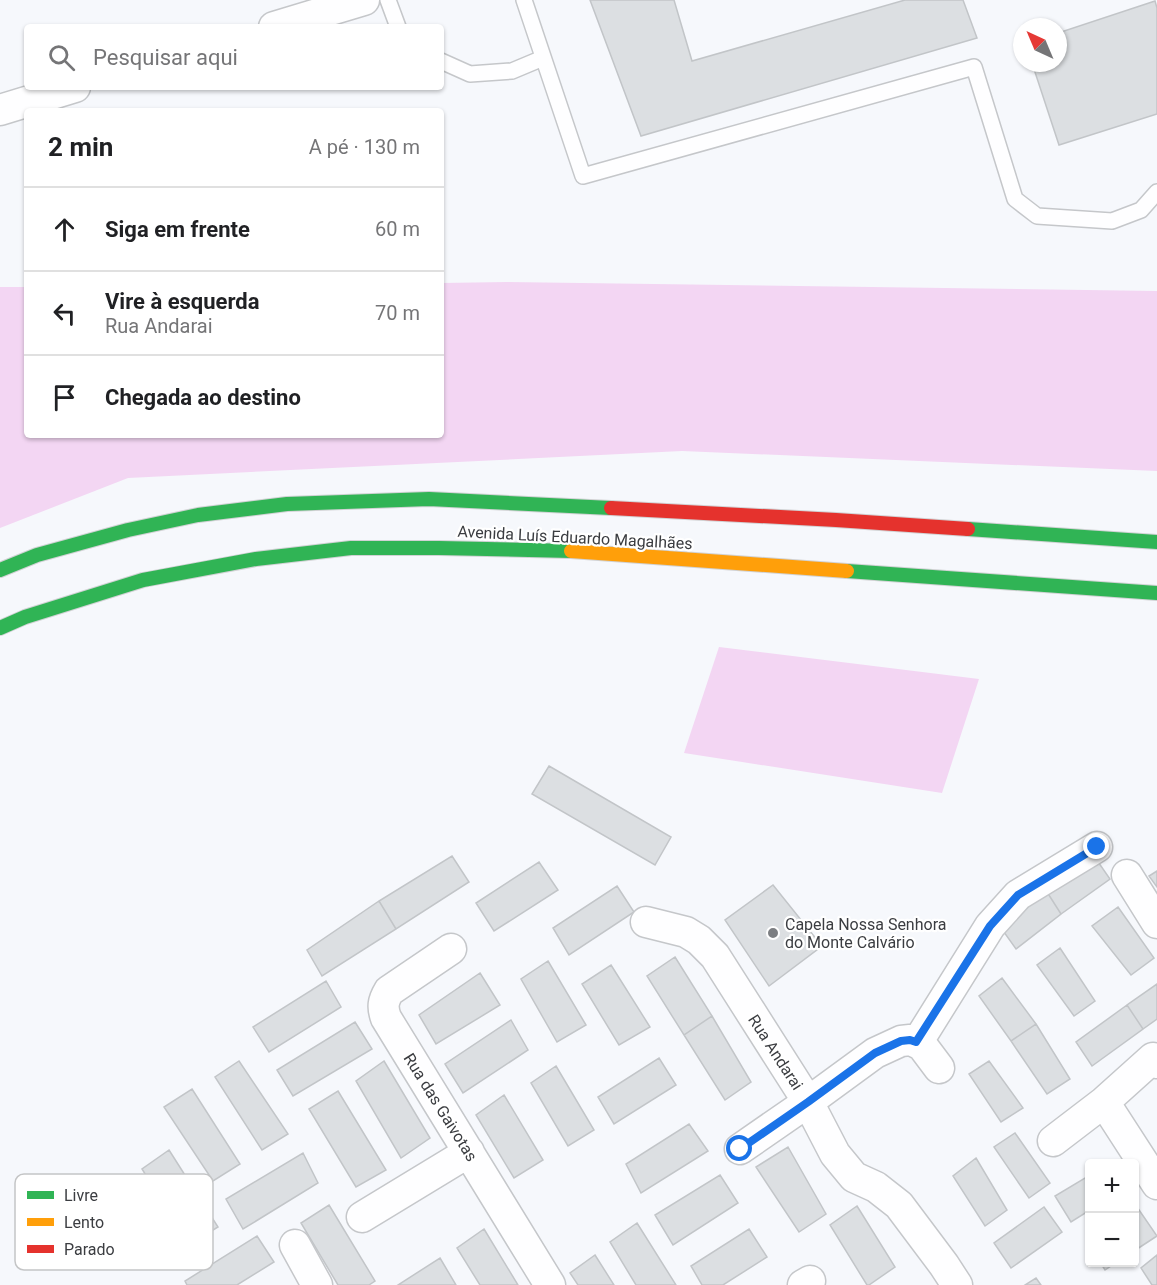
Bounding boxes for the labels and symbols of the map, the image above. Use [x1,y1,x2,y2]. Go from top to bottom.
north arrow [1013,18,1067,72]
street label: Avenida Luís Eduardo Magalhães [457,522,693,553]
route end [1083,833,1109,859]
place label: Capela Nossa Senhora do Monte Calvário [785,915,946,952]
marker: Capela Nossa Senhora do Monte Calvário [766,926,780,940]
street label: Rua Andarai [744,1011,807,1094]
street label: Rua das Gaivotas [400,1050,481,1165]
route start [726,1135,752,1161]
legend [15,1174,213,1270]
text: Livre [64,1186,98,1205]
text: Lento [64,1213,104,1232]
text: Parado [64,1240,115,1259]

